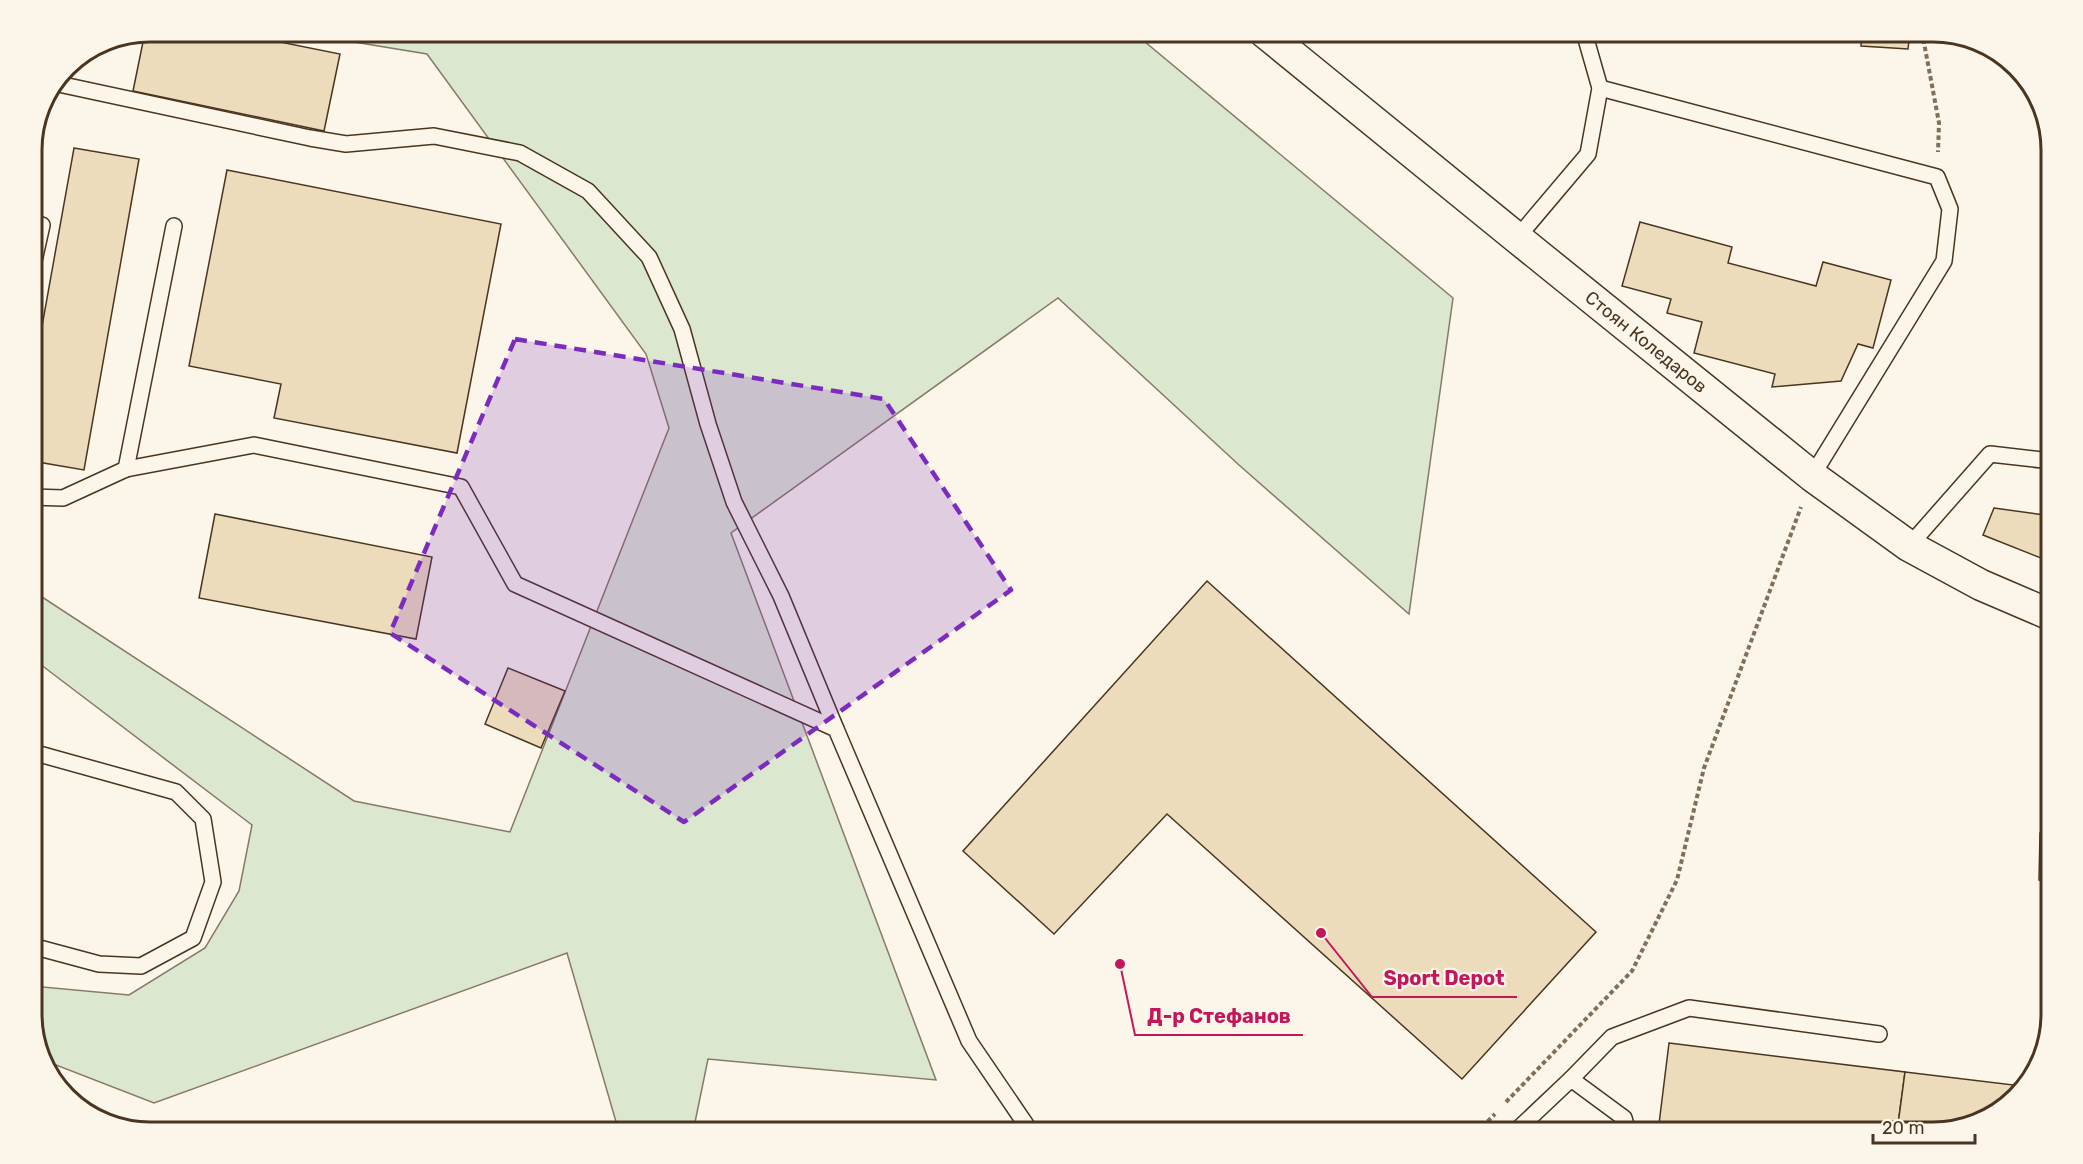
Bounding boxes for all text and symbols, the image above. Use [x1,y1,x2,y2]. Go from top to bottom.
street label: Стоян Коледаров [1581,286,1711,398]
callout: Sport Depot [1372,959,1517,997]
text: Sport Depot [1383,966,1505,990]
callout: Д-р Стефанов [1135,997,1303,1035]
text: Д-р Стефанов [1147,1004,1291,1028]
scale bar [1873,1107,1975,1145]
text: 20 m [1882,1117,1924,1139]

